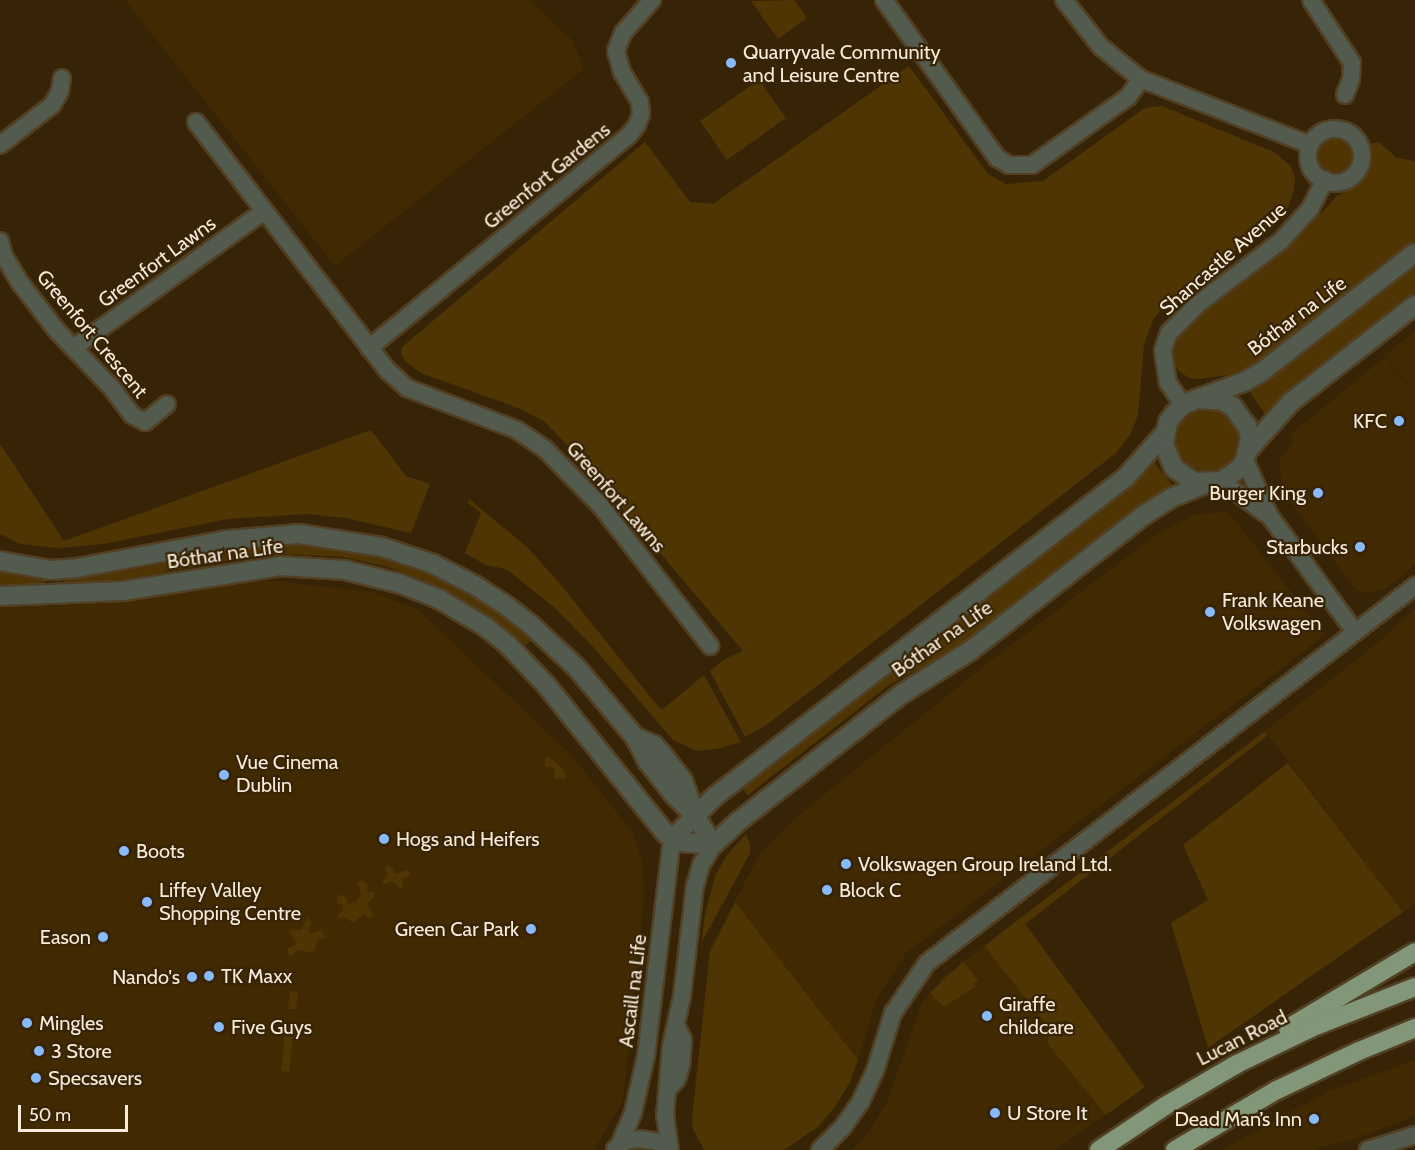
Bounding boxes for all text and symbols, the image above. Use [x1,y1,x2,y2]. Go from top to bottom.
place label: Quarryvale Community and Leisure Centre [743,40,941,87]
marker: Quarryvale Community and Leisure Centre [724,56,738,70]
street label: Greenfort Gardens [479,118,615,234]
street label: Shancastle Avenue [1155,198,1291,320]
street label: Greenfort Lawns [94,211,220,313]
street label: Greenfort Crescent [32,265,152,403]
street label: Bóthar na Life [1243,271,1351,361]
place label: KFC [1353,409,1387,433]
marker: KFC [1392,414,1406,428]
street label: Greenfort Lawns [561,437,671,557]
place label: Burger King [1209,481,1306,505]
marker: Burger King [1311,486,1325,500]
street label: Bóthar na Life [165,534,285,574]
place label: Starbucks [1266,535,1348,559]
marker: Starbucks [1353,540,1367,554]
place label: Frank Keane Volkswagen [1222,588,1324,635]
street label: Bóthar na Life [887,596,997,682]
marker: Frank Keane Volkswagen [1203,605,1217,619]
place label: Vue Cinema Dublin [236,751,338,798]
marker: Vue Cinema Dublin [217,768,231,782]
place label: Hogs and Heifers [396,827,540,851]
marker: Hogs and Heifers [377,832,391,846]
place label: Boots [136,839,185,863]
marker: Boots [117,844,131,858]
place label: Volkswagen Group Ireland Ltd. [858,852,1112,876]
marker: Volkswagen Group Ireland Ltd. [839,857,853,871]
place label: Block C [839,878,901,902]
place label: Liffey Valley Shopping Centre [159,879,301,926]
marker: Block C [820,883,834,897]
marker: Liffey Valley Shopping Centre [140,895,154,909]
place label: Green Car Park [395,917,519,941]
marker: Green Car Park [524,922,538,936]
place label: Eason [40,925,91,949]
marker: Eason [96,930,110,944]
street label: Ascaill na Life [614,933,652,1049]
place label: TK Maxx [221,964,292,988]
place label: Nando's [112,965,180,989]
marker: TK Maxx [202,969,216,983]
marker: Nando's [185,970,199,984]
place label: Giraffe childcare [999,993,1074,1040]
street label: Lucan Road [1193,1005,1291,1071]
marker: Giraffe childcare [980,1009,994,1023]
place label: Mingles [39,1011,104,1035]
place label: Five Guys [231,1015,312,1039]
marker: Mingles [20,1016,34,1030]
marker: Five Guys [212,1020,226,1034]
place label: 3 Store [51,1039,112,1063]
marker: 3 Store [32,1044,46,1058]
place label: Specsavers [48,1066,142,1090]
marker: Specsavers [29,1071,43,1085]
scale bar [21,1093,130,1131]
place label: U Store It [1007,1101,1087,1125]
text: 50 m [29,1104,71,1126]
marker: U Store It [988,1106,1002,1120]
place label: Dead Man’s Inn [1174,1107,1302,1131]
marker: Dead Man’s Inn [1307,1112,1321,1126]

